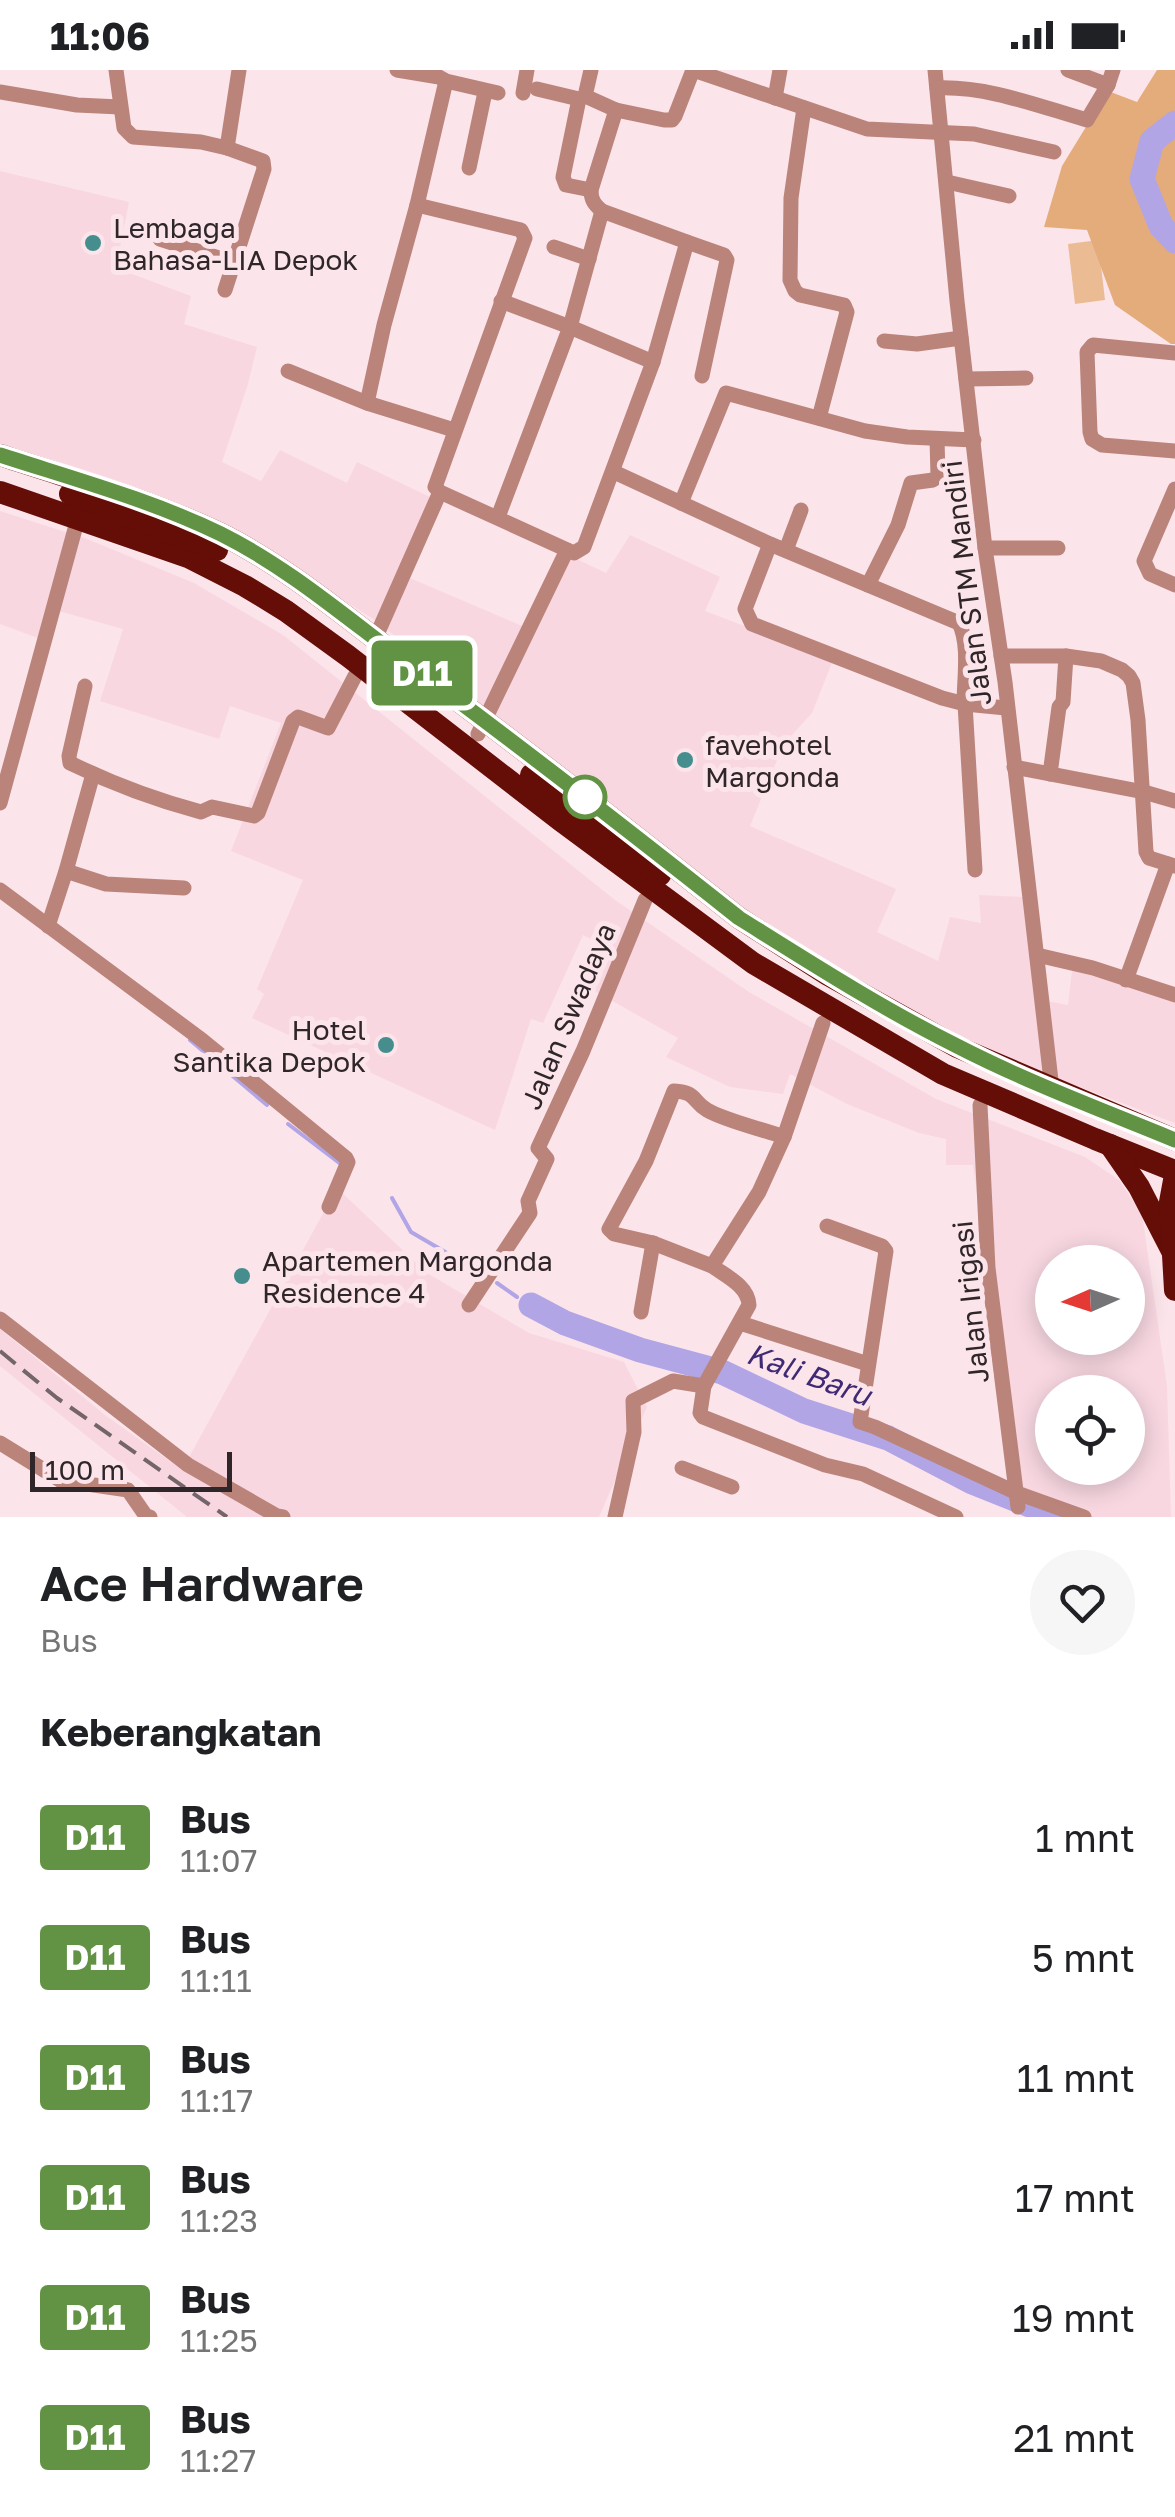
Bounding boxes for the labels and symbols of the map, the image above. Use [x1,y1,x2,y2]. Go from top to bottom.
place label: Lembaga Bahasa-LIA Depok [113,211,358,276]
marker: Lembaga Bahasa-LIA Depok [82,232,104,254]
street label: Jalan STM Mandiri [935,459,997,707]
line badge: D11 [364,640,480,706]
place label: favehotel Margonda [705,728,840,793]
marker: favehotel Margonda [674,749,696,771]
unlabelled marker [564,776,606,818]
street label: Jalan Swadaya [514,918,622,1114]
place label: Hotel Santika Depok [173,1013,366,1078]
marker: Hotel Santika Depok [375,1034,397,1056]
street label: Jalan Irigasi [945,1219,995,1385]
place label: Apartemen Margonda Residence 4 [262,1244,553,1309]
north arrow [1035,1245,1145,1355]
marker: Apartemen Margonda Residence 4 [231,1265,253,1287]
water label: Kali Baru [742,1335,878,1414]
scale bar [30,1447,232,1492]

